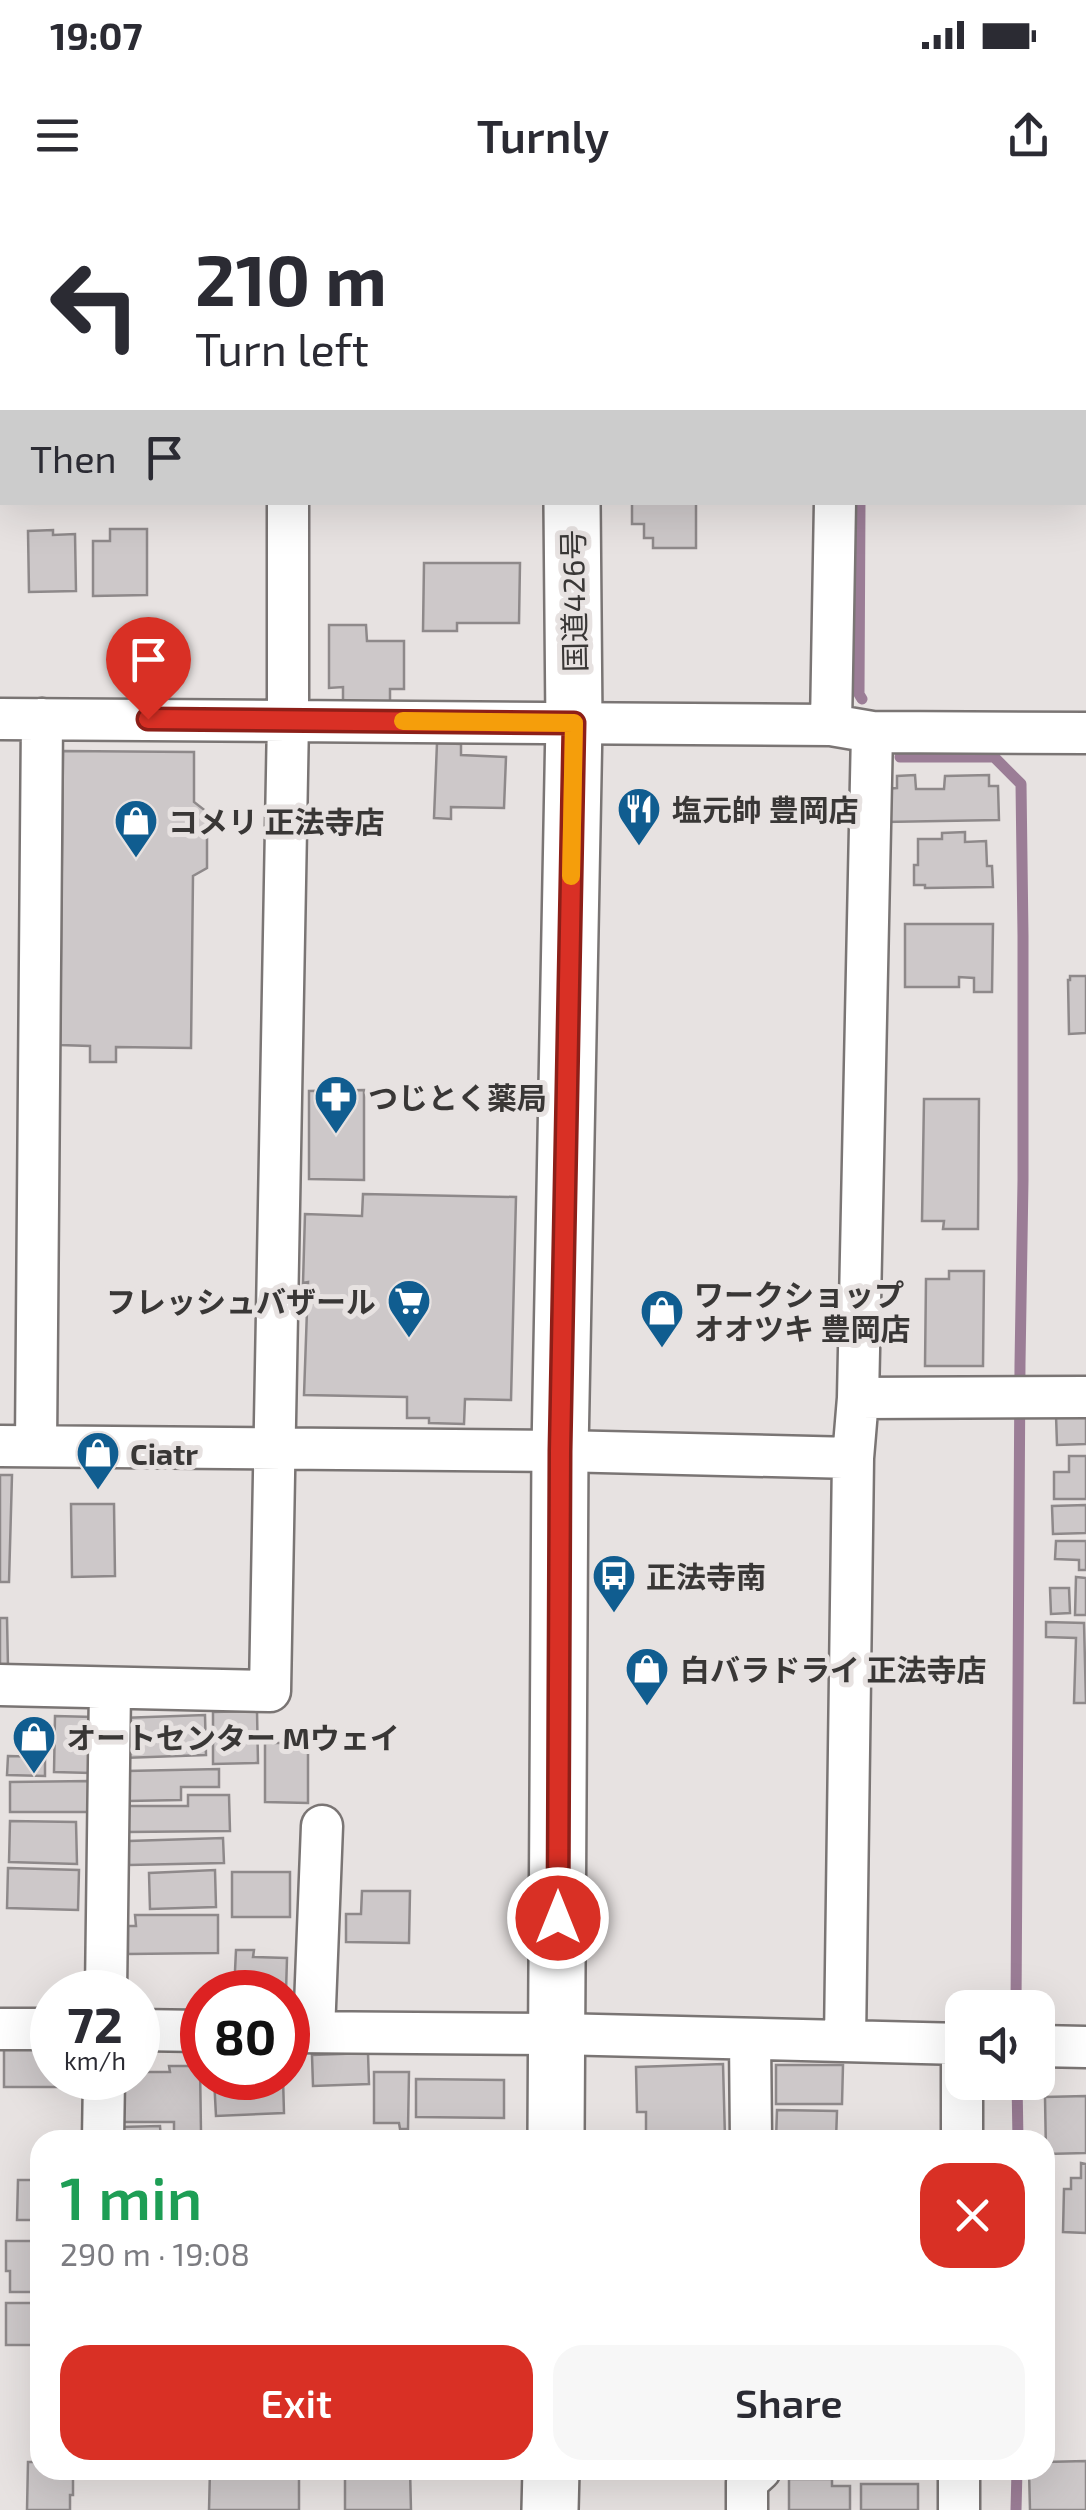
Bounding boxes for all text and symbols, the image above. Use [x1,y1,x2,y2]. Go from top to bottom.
text: 19:07 [50,12,143,58]
icon: menu [30,108,85,163]
text: Turnly [477,108,609,162]
icon: share [1001,108,1056,163]
text: 210 m [195,236,387,320]
icon: left [30,240,160,370]
text: Turn left [195,321,369,375]
icon: arrive [137,430,192,485]
text: Then [30,435,117,481]
street label: 国道426号 [554,529,592,673]
pin [106,617,191,720]
icon: arrive [121,632,176,687]
restaurant icon: 塩元帥 豊岡店 [616,786,662,847]
place label: 塩元帥 豊岡店 [672,791,858,827]
shop icon: コメリ 正法寺店 [113,798,159,859]
place label: コメリ 正法寺店 [168,803,384,839]
pharmacy icon: つじとく薬局 [313,1074,359,1135]
place label: つじとく薬局 [368,1079,547,1115]
place label: ワークショップ オオツキ 豊岡店 [694,1276,910,1346]
supermarket icon: フレッシュバザール [386,1278,432,1339]
place label: フレッシュバザール [106,1283,376,1319]
shop icon: ワークショップ オオツキ 豊岡店 [639,1288,685,1349]
shop icon: Ciatr [75,1430,121,1491]
place label: Ciatr [130,1435,198,1471]
bus stop icon: 正法寺南 [591,1553,637,1614]
place label: 正法寺南 [646,1558,766,1594]
shop icon: 白バラドライ 正法寺店 [624,1646,670,1707]
place label: 白バラドライ 正法寺店 [680,1651,986,1687]
shop icon: オートセンター Mウェイ [11,1714,57,1775]
place label: オートセンター Mウェイ [66,1719,400,1755]
position arrow [506,1866,610,1970]
speed limit sign: 80 [180,1970,310,2100]
map controls [945,1990,1055,2100]
button: sound [945,1990,1055,2100]
text: 72 [67,1993,123,2053]
text: km/h [64,2045,126,2075]
text: 1 min [60,2160,202,2232]
button: close [920,2163,1025,2268]
text: 290 m · 19:08 [60,2234,250,2272]
button: Exit [60,2345,533,2460]
button: Share [553,2345,1025,2460]

